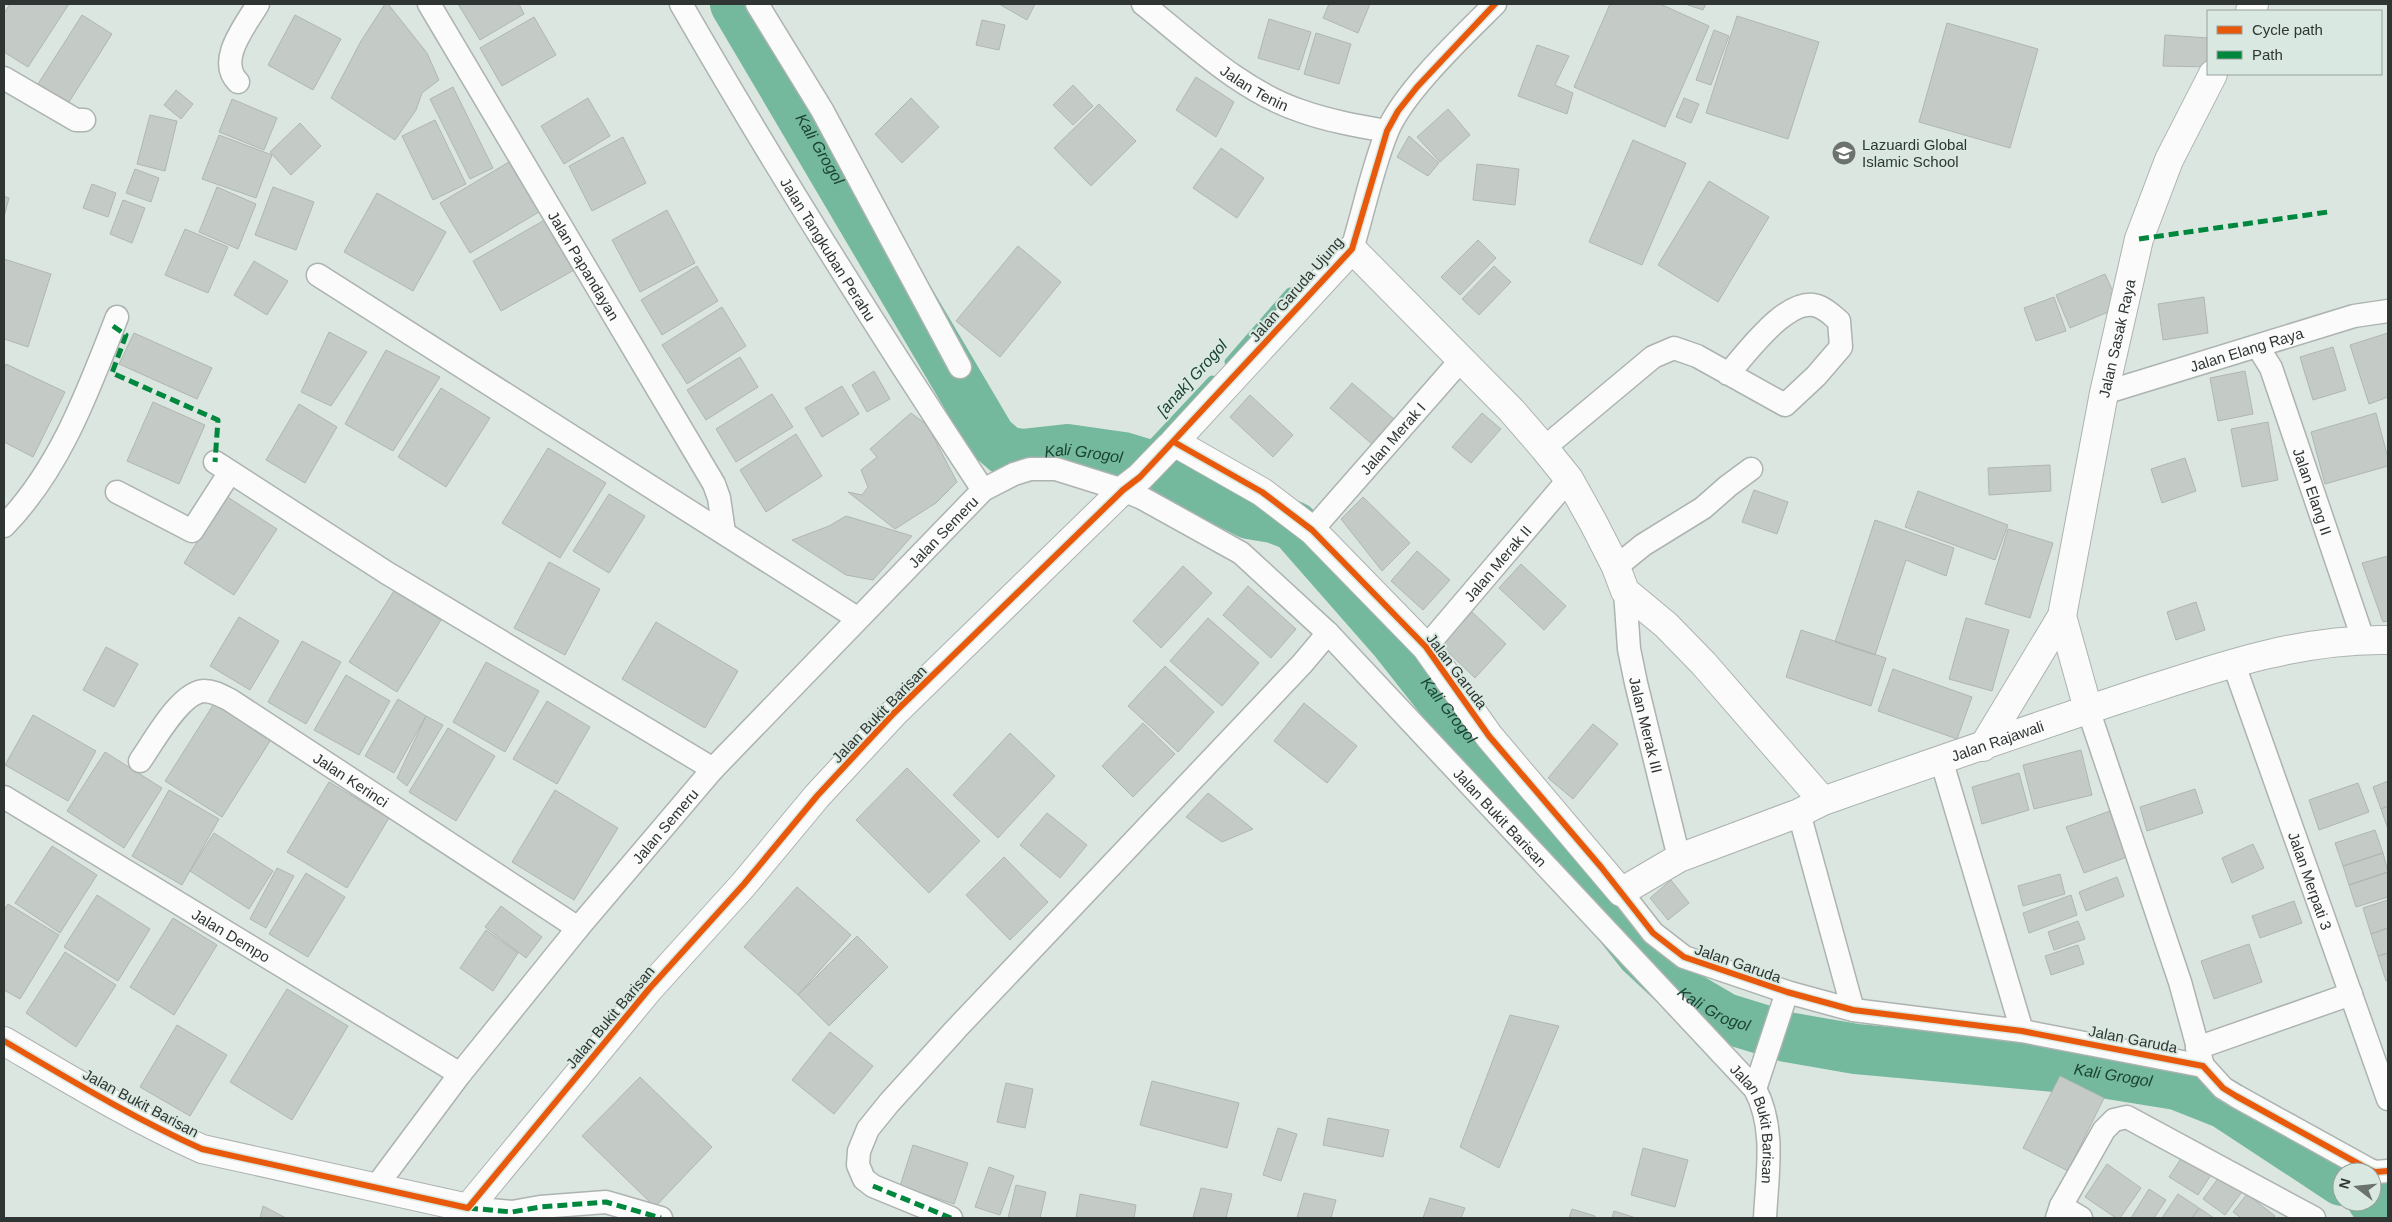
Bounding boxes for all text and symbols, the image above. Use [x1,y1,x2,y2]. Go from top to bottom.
legend [2207,10,2382,75]
text: Cycle path [2252,21,2323,38]
text: Path [2252,46,2283,63]
street label: Jalan Tenin [1218,61,1291,114]
water label: Kali Grogol [793,110,848,188]
place label: Lazuardi Global Islamic School [1862,136,1967,170]
school or university icon: Lazuardi Global Islamic School [1831,140,1857,166]
street label: Jalan Tangkuban Perahu [777,174,880,324]
street label: Jalan Papandayan [545,208,623,323]
street label: Jalan Garuda Ujung [1246,233,1346,345]
street label: Jalan Sasak Raya [2095,277,2138,399]
street label: Jalan Elang Raya [2188,324,2306,375]
water label: [anak] Grogol [1153,336,1231,420]
street label: Jalan Merak I [1356,399,1428,478]
water label: Kali Grogol [1043,440,1124,465]
street label: Jalan Elang II [2290,446,2336,537]
street label: Jalan Semeru [905,492,981,571]
street label: Jalan Merak II [1460,522,1534,605]
street label: Jalan Garuda [1423,630,1491,713]
street label: Jalan Bukit Barisan [828,662,930,766]
water label: Kali Grogol [1418,674,1481,747]
street label: Jalan Merak III [1626,675,1666,775]
street label: Jalan Rajawali [1949,717,2046,764]
street label: Jalan Kerinci [311,749,392,810]
street label: Jalan Bukit Barisan [1450,764,1551,870]
street label: Jalan Semeru [628,785,701,867]
street label: Jalan Merpati 3 [2285,829,2336,932]
street label: Jalan Dempo [189,905,274,965]
street label: Jalan Garuda [1693,940,1784,986]
street label: Jalan Bukit Barisan [562,962,658,1072]
water label: Kali Grogol [1674,983,1753,1034]
street label: Jalan Garuda [2087,1022,2179,1056]
street label: Jalan Bukit Barisan [1727,1060,1777,1184]
water label: Kali Grogol [2073,1060,2154,1089]
street label: Jalan Bukit Barisan [80,1065,202,1141]
north arrow [2332,1162,2382,1212]
text: N [2335,1176,2354,1190]

